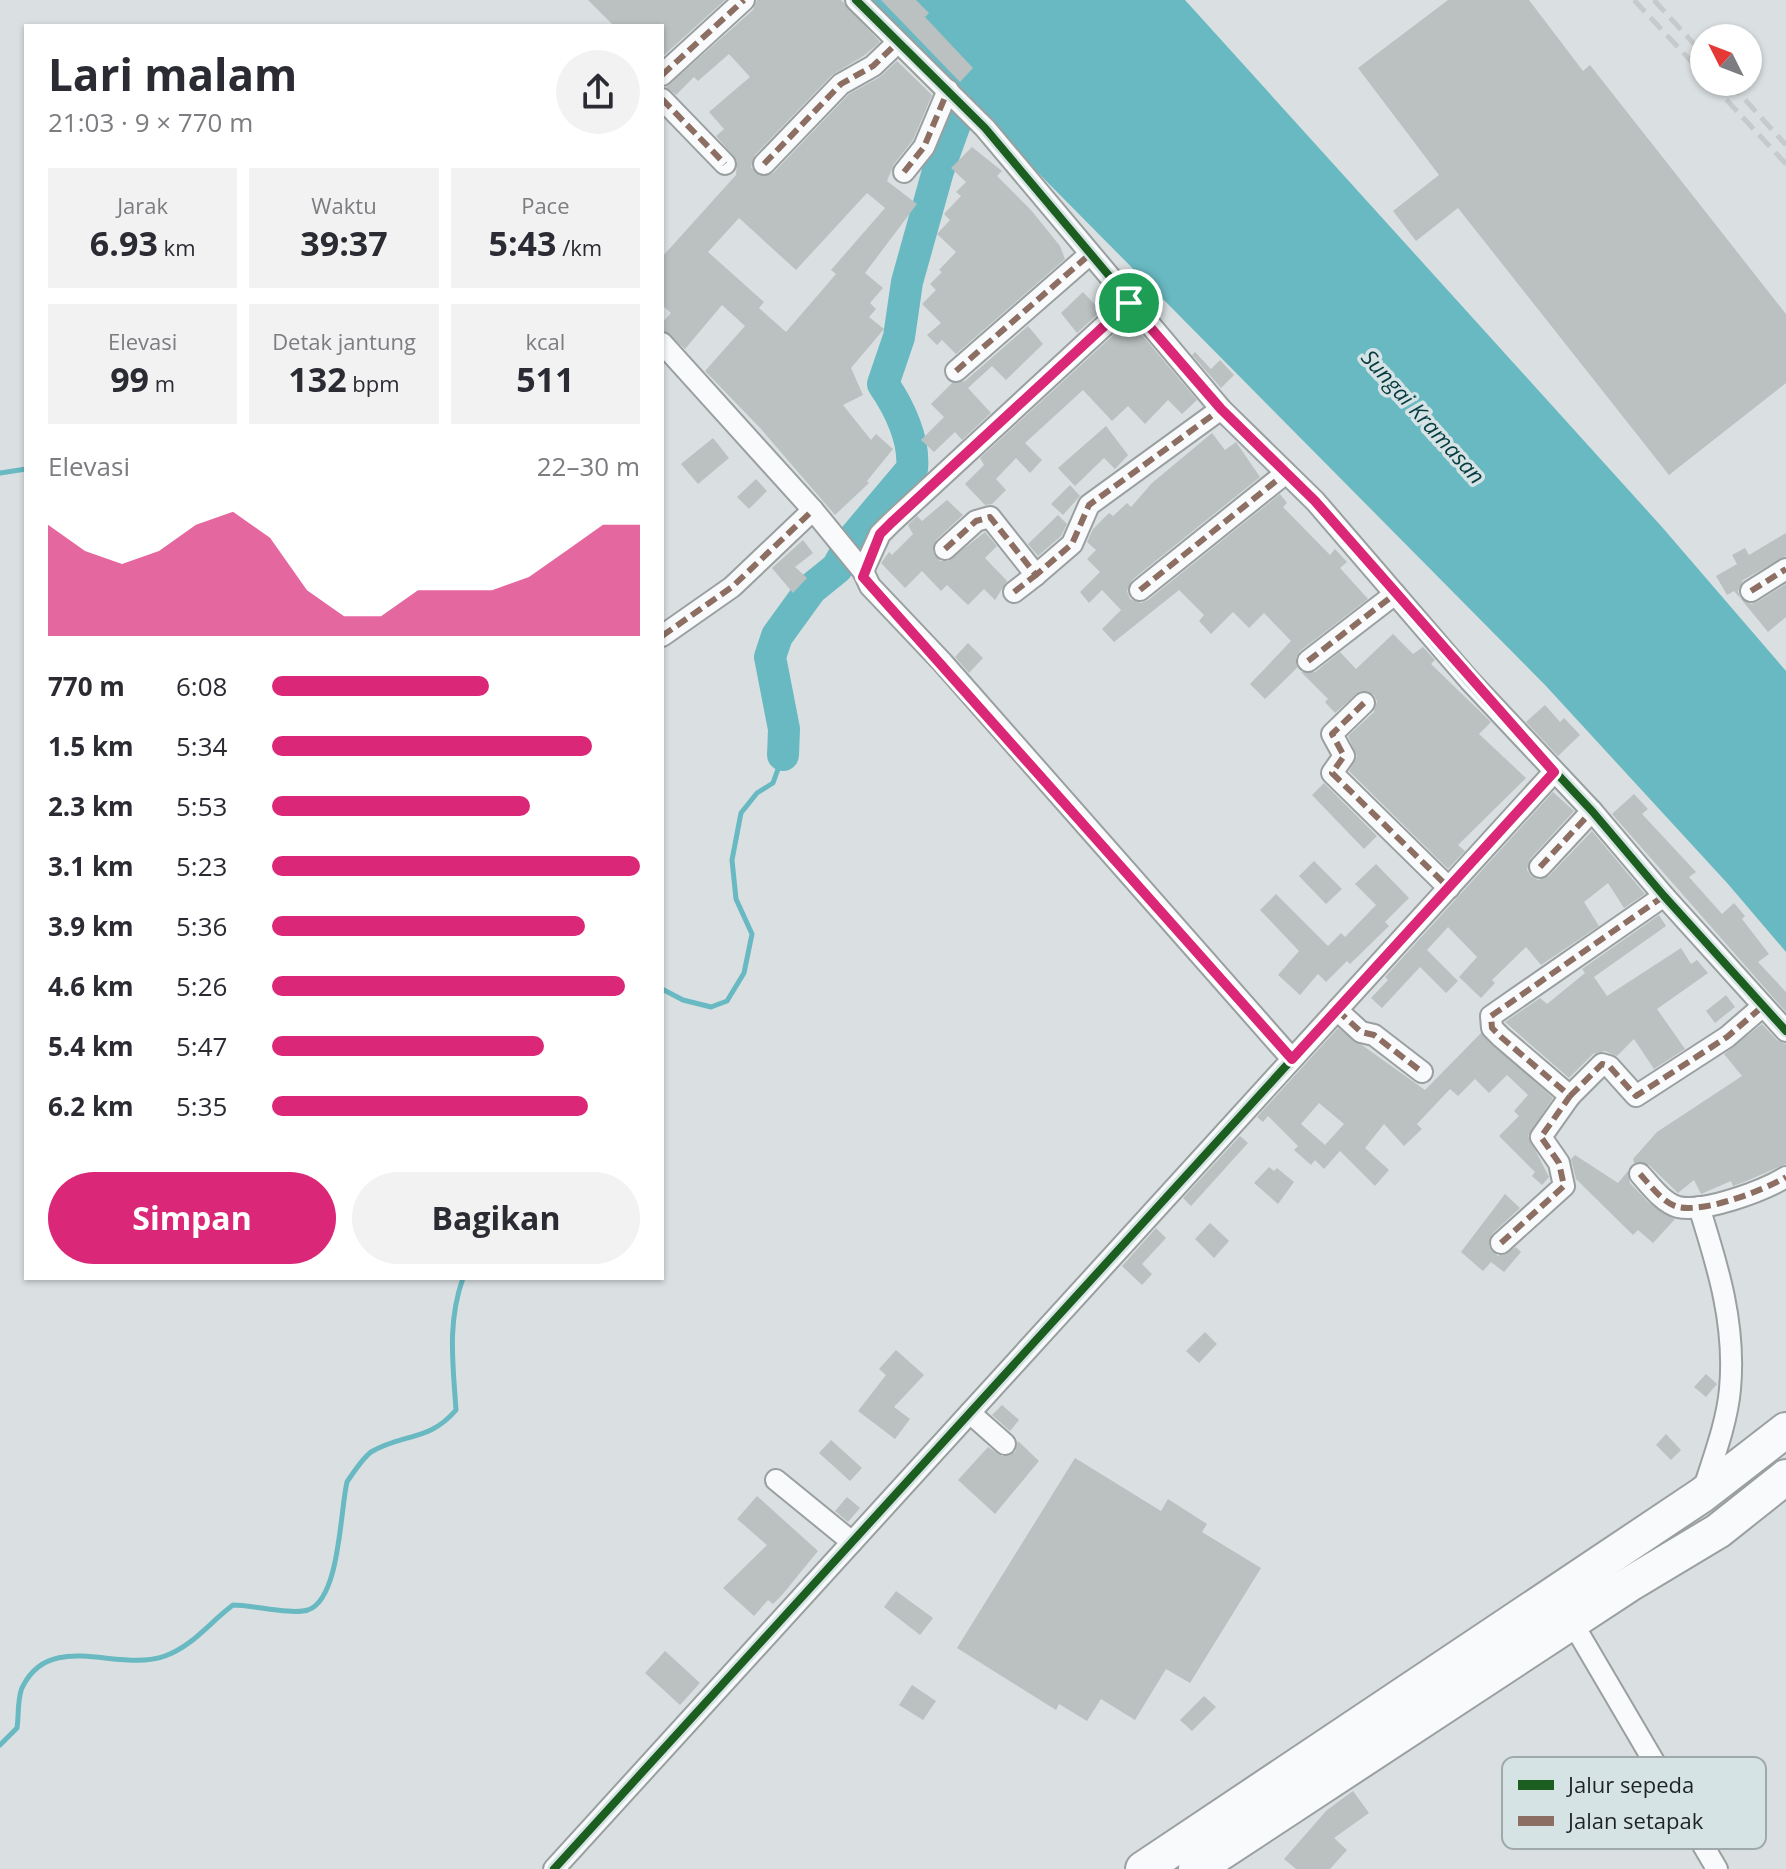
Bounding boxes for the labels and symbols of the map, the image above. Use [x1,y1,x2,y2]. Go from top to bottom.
north arrow [1690,24,1762,96]
pin [1095,269,1163,337]
water label: Sungai Kramasan [1356,342,1492,490]
legend [1502,1757,1766,1849]
text: Jalur sepeda [1566,1769,1694,1799]
text: Jalan setapak [1566,1805,1704,1835]

